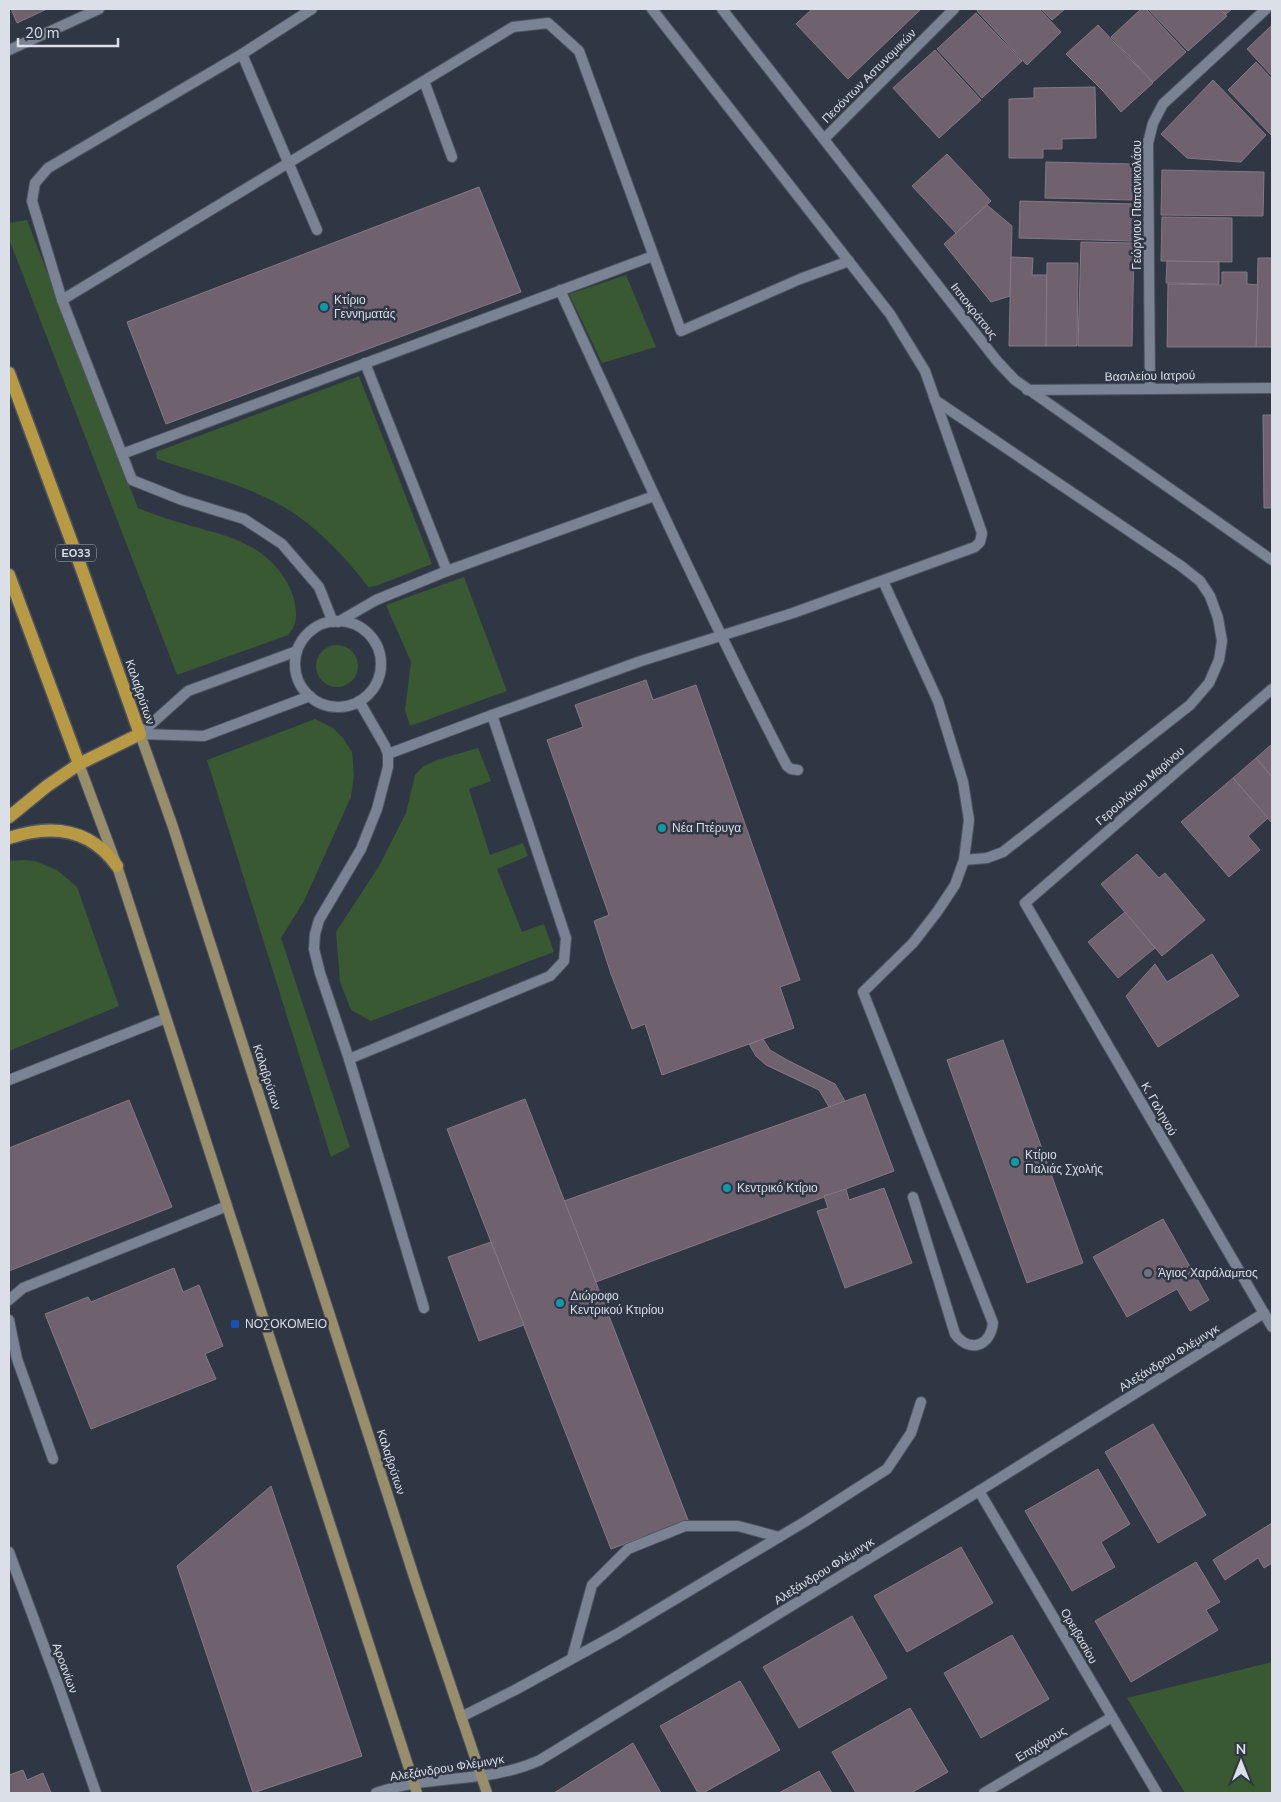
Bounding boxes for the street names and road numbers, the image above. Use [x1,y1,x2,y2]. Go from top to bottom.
street label: Πεσόντων Αστυνομικών [818,25,920,127]
street label: Γεώργιου Παπανικολάου [1129,140,1145,270]
street label: Ιπποκράτους [947,279,1001,343]
street label: Βασιλείου Ιατρού [1105,367,1195,385]
road number: ΕΟ33 [56,544,96,562]
street label: Καλαβρύτων [121,657,159,727]
street label: Γερουλάνου Μαρίνου [1092,743,1188,829]
street label: Καλαβρύτων [249,1042,285,1112]
street label: Κ. Γαληνού [1137,1079,1181,1139]
street label: Αλεξάνδρου Φλέμινγκ [1116,1320,1223,1395]
street label: Καλαβρύτων [373,1427,409,1497]
street label: Αλεξάνδρου Φλέμινγκ [771,1533,878,1608]
street label: Ορειβασίου [1057,1605,1101,1667]
street label: Αροανίων [49,1641,81,1695]
street label: Επιχάρους [1013,1722,1070,1765]
street label: Αλεξάνδρου Φλέμινγκ [389,1751,506,1785]

